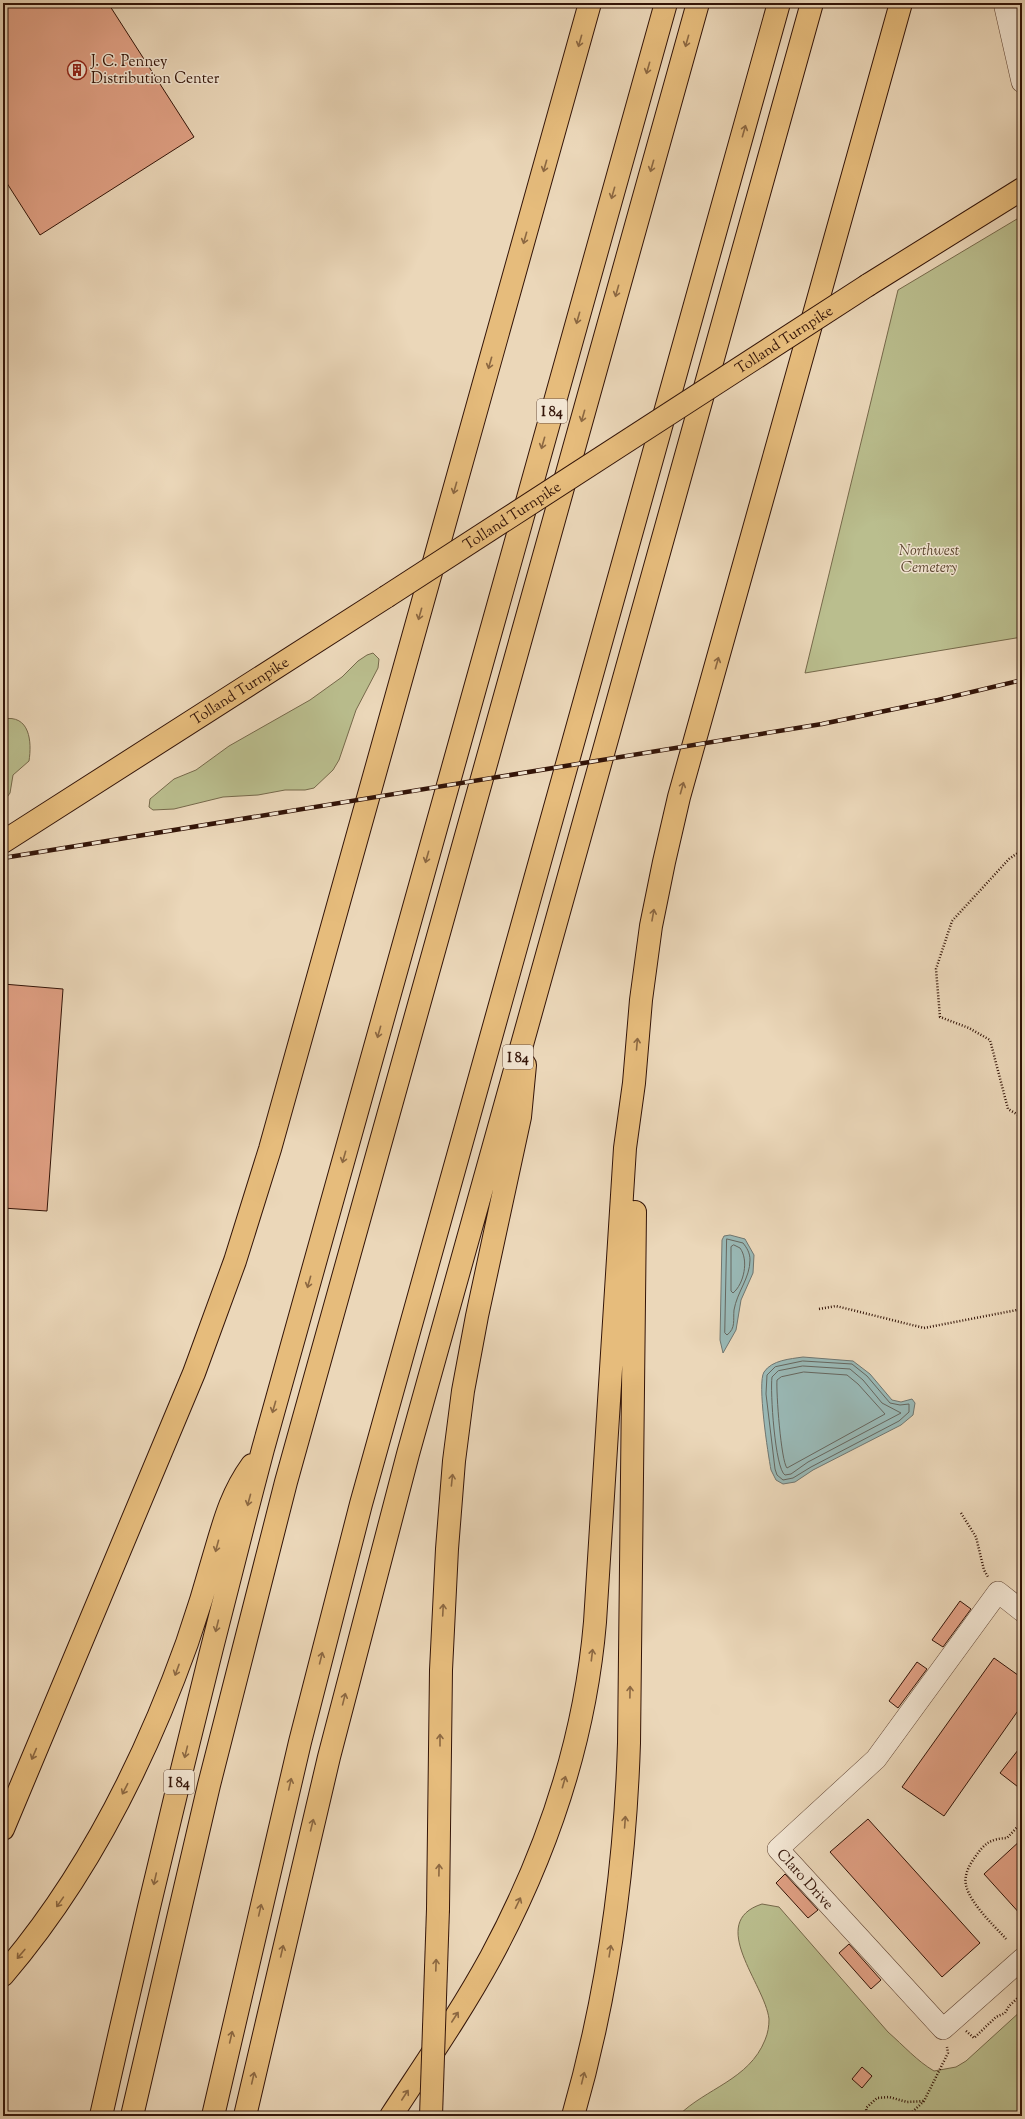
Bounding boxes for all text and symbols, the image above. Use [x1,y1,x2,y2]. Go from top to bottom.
one-way arrow [576,34,583,47]
one-way arrow [683,34,690,47]
place label: J. C. Penney Distribution Center [90,52,220,90]
building icon: J. C. Penney Distribution Center [66,59,88,81]
one-way arrow [644,61,651,74]
one-way arrow [741,125,748,138]
one-way arrow [541,159,548,172]
one-way arrow [648,159,655,172]
one-way arrow [609,186,616,199]
one-way arrow [521,231,528,244]
one-way arrow [613,284,621,297]
street label: Tolland Turnpike [732,301,838,380]
one-way arrow [574,311,581,324]
one-way arrow [486,356,493,369]
road number: I 84 [537,399,567,423]
one-way arrow [578,410,586,423]
one-way arrow [539,436,546,449]
street label: Tolland Turnpike [460,477,566,556]
one-way arrow [451,482,458,495]
park label: Northwest Cemetery [899,541,960,579]
one-way arrow [416,607,423,620]
street label: Tolland Turnpike [187,653,294,731]
one-way arrow [714,657,721,670]
one-way arrow [679,782,686,795]
one-way arrow [423,850,431,863]
one-way arrow [650,909,658,922]
one-way arrow [375,1025,382,1038]
one-way arrow [633,1038,640,1051]
road number: I 84 [503,1045,533,1069]
one-way arrow [340,1150,347,1163]
one-way arrow [305,1275,312,1288]
one-way arrow [270,1401,277,1414]
one-way arrow [449,1474,456,1487]
one-way arrow [245,1493,253,1506]
one-way arrow [212,1540,220,1553]
one-way arrow [440,1604,447,1617]
one-way arrow [213,1619,220,1632]
one-way arrow [588,1649,596,1662]
one-way arrow [318,1652,326,1665]
one-way arrow [172,1664,180,1676]
one-way arrow [626,1686,634,1699]
one-way arrow [341,1692,348,1705]
one-way arrow [436,1734,443,1747]
one-way arrow [181,1745,189,1758]
one-way arrow [30,1747,38,1759]
road number: I 84 [164,1770,194,1794]
one-way arrow [561,1776,568,1789]
one-way arrow [287,1778,295,1791]
one-way arrow [121,1783,128,1795]
one-way arrow [622,1816,629,1829]
one-way arrow [309,1819,317,1832]
street label: Claro Drive [771,1845,838,1915]
one-way arrow [435,1864,443,1877]
one-way arrow [151,1872,159,1885]
one-way arrow [56,1896,64,1907]
one-way arrow [515,1898,522,1910]
one-way arrow [257,1904,264,1917]
one-way arrow [279,1945,287,1958]
one-way arrow [606,1945,614,1958]
one-way arrow [16,1948,25,1959]
one-way arrow [432,1959,440,1972]
one-way arrow [451,2011,459,2022]
one-way arrow [227,2031,235,2044]
one-way arrow [250,2072,258,2085]
one-way arrow [580,2072,587,2085]
one-way arrow [401,2089,409,2100]

